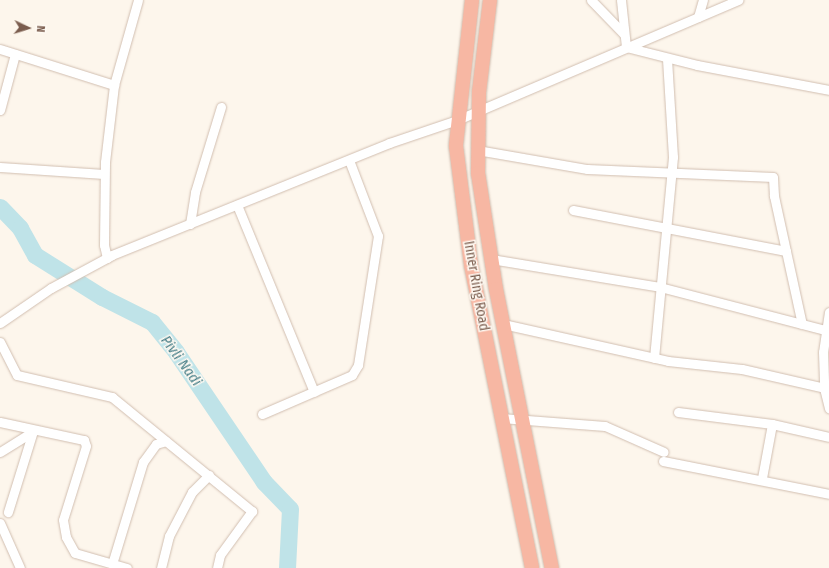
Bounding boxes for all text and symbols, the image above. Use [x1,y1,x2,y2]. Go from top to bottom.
north arrow [8,8,48,48]
text: N [34,25,47,33]
street label: Inner Ring Road [460,240,492,332]
water label: Pivli Nadi [157,332,205,390]

